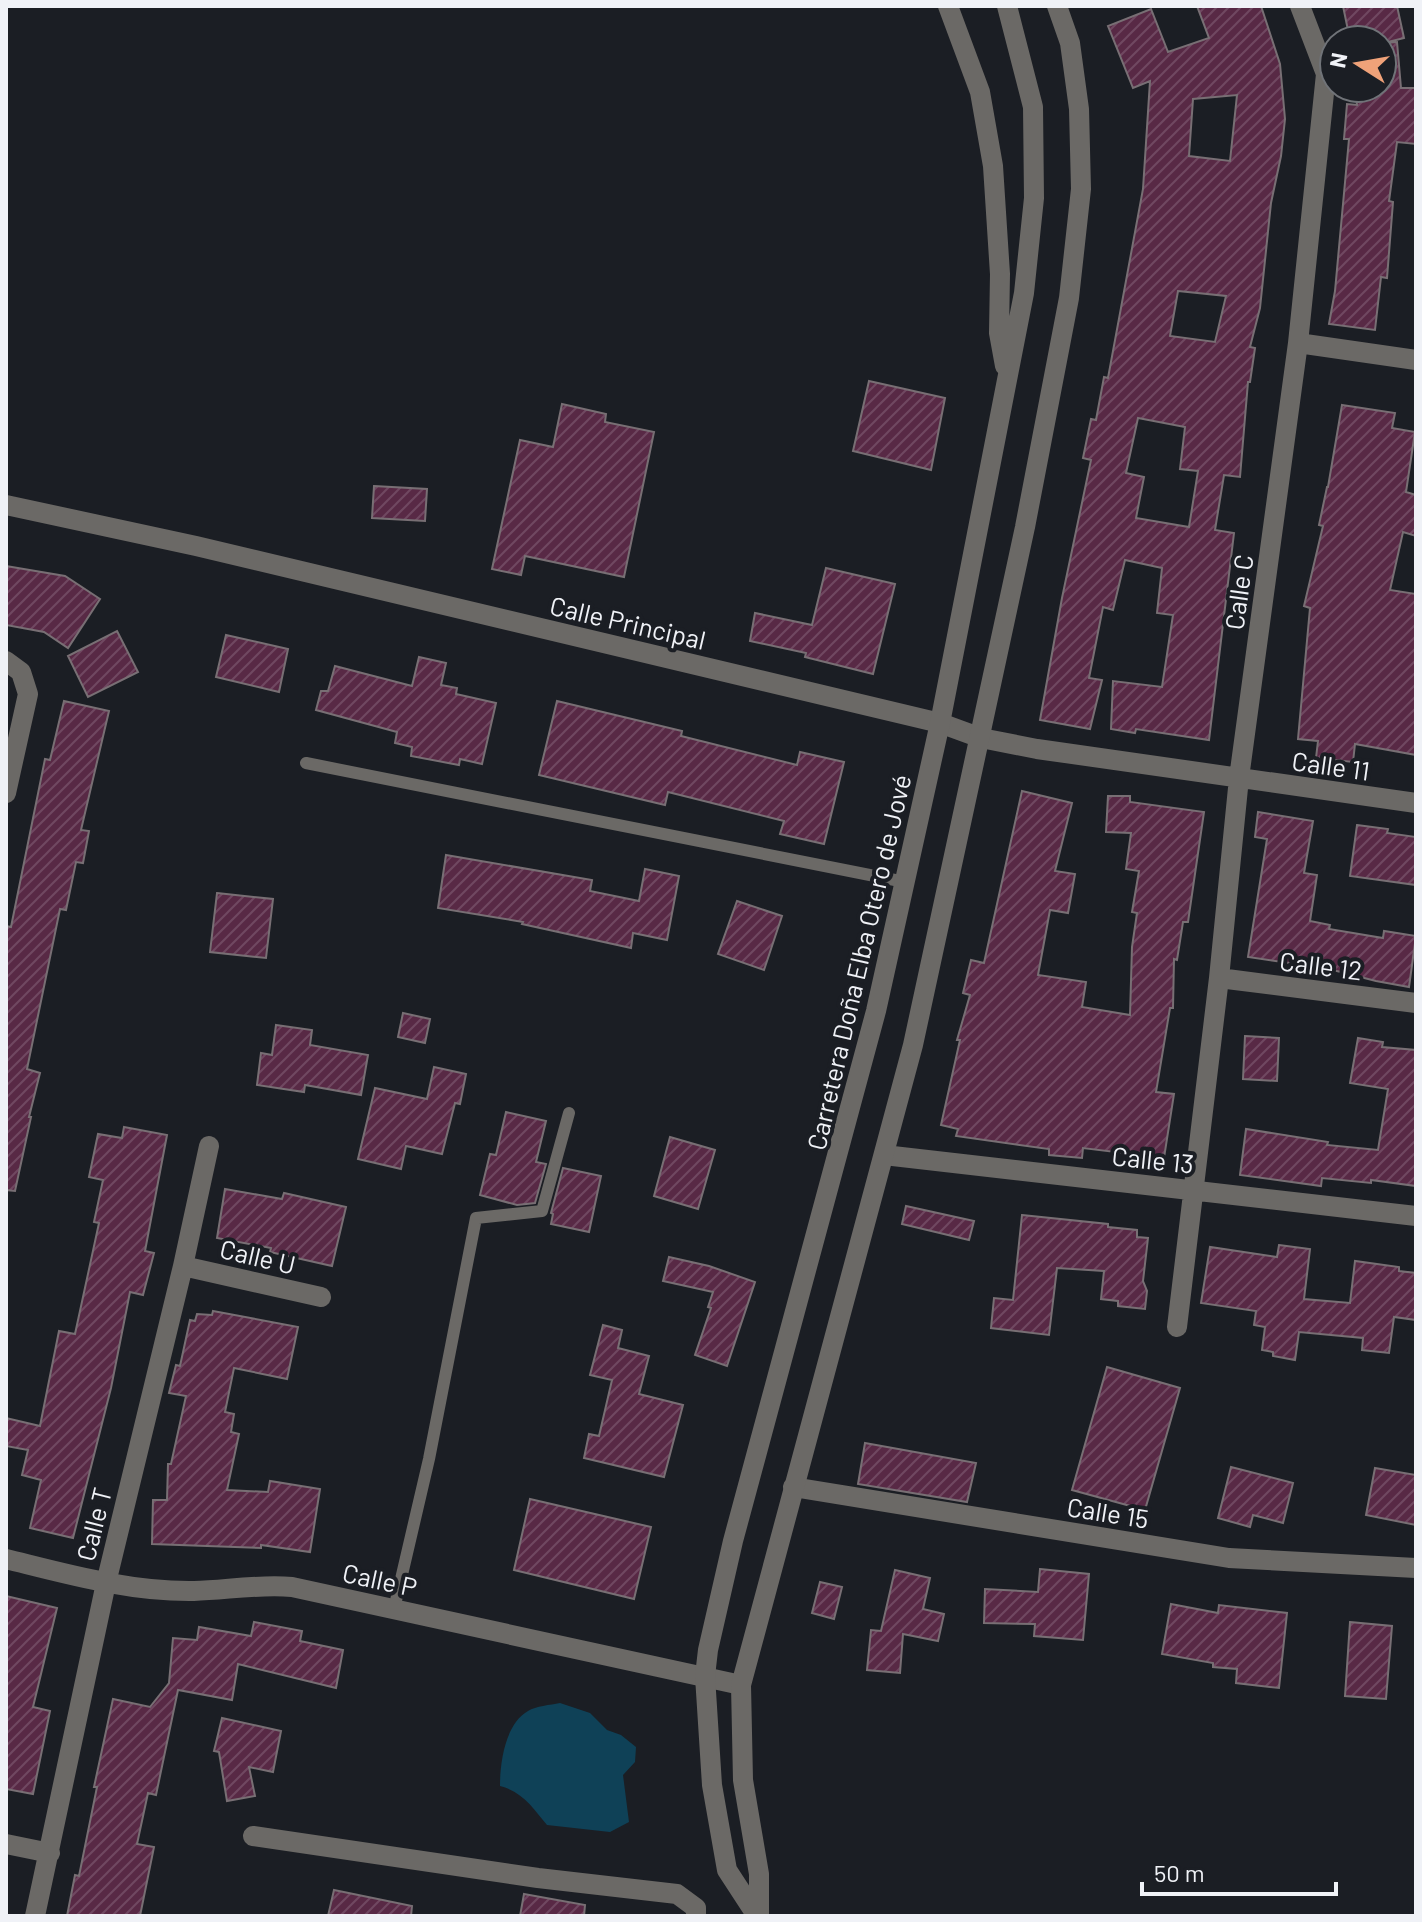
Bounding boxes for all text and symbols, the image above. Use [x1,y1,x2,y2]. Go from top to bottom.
north arrow [1318,24,1398,104]
text: N [1323,50,1352,70]
street label: Calle C [1217,552,1259,632]
street label: Calle Principal [547,589,709,655]
street label: Calle 11 [1290,744,1372,786]
street label: Carretera Doña Elba Otero de Jové [800,771,916,1153]
street label: Calle 12 [1278,945,1364,985]
street label: Calle 13 [1110,1139,1196,1179]
street label: Calle U [217,1232,299,1280]
street label: Calle T [69,1484,117,1564]
street label: Calle 15 [1065,1490,1151,1534]
street label: Calle P [340,1556,420,1602]
scale bar [1142,1846,1336,1896]
text: 50 m [1154,1858,1205,1887]

